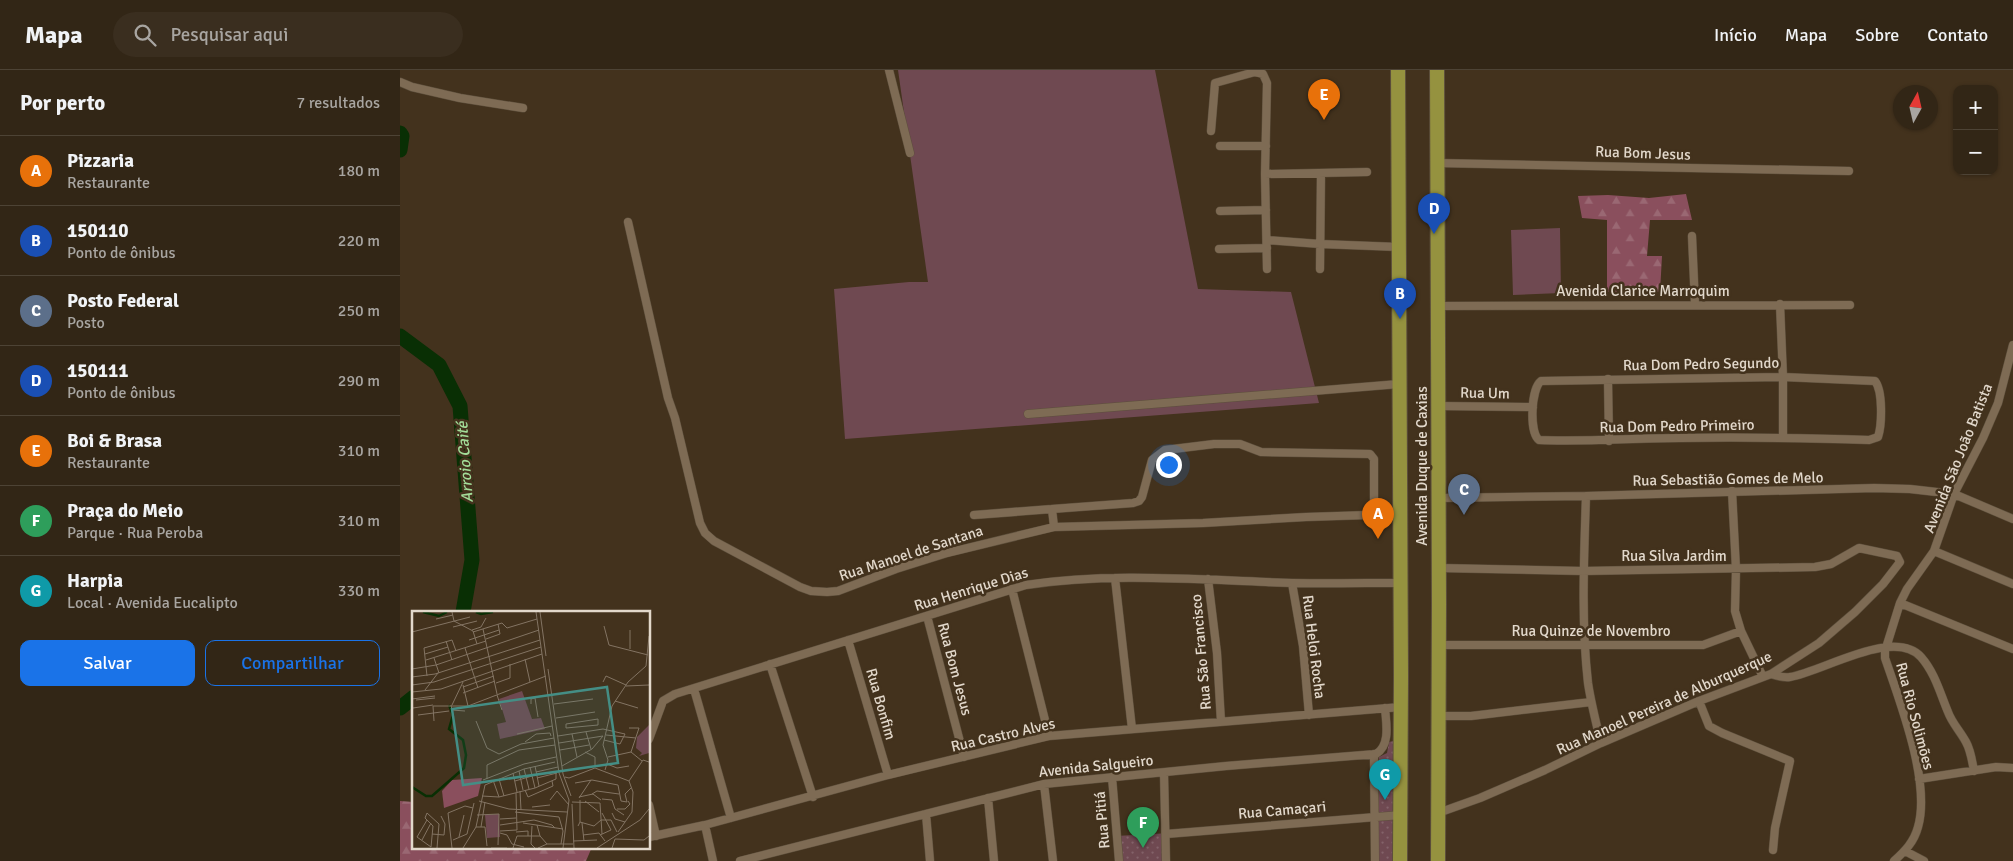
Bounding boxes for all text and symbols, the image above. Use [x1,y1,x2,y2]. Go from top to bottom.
search box [113,12,463,57]
text: Mapa [25,20,83,50]
icon: search [131,21,159,49]
text: Pesquisar aqui [171,23,288,47]
text: Início [1714,24,1757,46]
text: Mapa [1785,24,1827,46]
text: Sobre [1855,24,1899,46]
text: Contato [1927,24,1988,46]
pin: E [1308,79,1340,120]
north arrow [1893,85,1938,130]
map controls [1953,85,1998,175]
button: + [1953,85,1998,130]
text: Por perto [20,90,105,116]
text: 7 resultados [297,93,380,113]
button: − [1953,130,1998,175]
street label: Rua Bom Jesus [1595,142,1691,164]
text: Pizzaria [67,149,134,173]
text: A [31,161,41,181]
text: 180 m [338,161,380,181]
text: Restaurante [67,173,150,193]
pin: D [1418,193,1450,234]
text: 150110 [67,219,129,243]
text: B [31,231,41,251]
text: 220 m [338,231,380,251]
text: Ponto de ônibus [67,243,176,263]
pin: B [1384,278,1416,319]
street label: Avenida Clarice Marroquim [1556,282,1730,300]
text: Posto Federal [67,289,179,313]
text: C [31,301,41,321]
text: 250 m [338,301,380,321]
text: Posto [67,313,105,333]
street label: Rua Dom Pedro Segundo [1623,354,1780,374]
text: 150111 [67,359,129,383]
text: D [31,371,41,391]
text: 290 m [338,371,380,391]
street label: Avenida São João Batista [1920,381,1996,535]
text: Ponto de ônibus [67,383,176,403]
street label: Rua Um [1460,384,1510,402]
street label: Avenida Duque de Caxias [1413,386,1431,546]
street label: Rua Dom Pedro Primeiro [1599,416,1755,436]
water label: Arroio Caité [452,419,478,503]
text: Boi & Brasa [67,429,162,453]
text: E [31,441,41,461]
text: 310 m [338,441,380,461]
your location [1156,452,1182,478]
text: Restaurante [67,453,150,473]
street label: Rua Sebastião Gomes de Melo [1632,468,1824,490]
pin: C [1448,474,1480,515]
pin: A [1362,498,1394,539]
text: Praça do Meio [67,499,183,523]
text: F [32,511,40,531]
text: 310 m [338,511,380,531]
street label: Rua Manoel de Santana [837,521,985,585]
text: Parque · Rua Peroba [67,523,203,543]
street label: Rua Silva Jardim [1621,547,1727,565]
street label: Rua Henrique Dias [912,563,1031,615]
text: Harpia [67,569,123,593]
text: G [31,581,41,601]
text: 330 m [338,581,380,601]
text: Local · Avenida Eucalipto [67,593,238,613]
street label: Rua São Francisco [1187,593,1215,711]
street label: Rua Heloi Rocha [1299,594,1329,700]
inset map [412,611,650,848]
street label: Rua Bom Jesus [934,621,976,718]
street label: Rua Quinze de Novembro [1512,622,1671,640]
button: Salvar [20,640,195,686]
button: Compartilhar [205,640,380,686]
street label: Rua Manoel Pereira de Alburquerque [1554,647,1774,759]
street label: Rua Rio Solimões [1892,660,1938,772]
street label: Rua Bonfim [862,666,900,742]
street label: Rua Castro Alves [949,714,1057,756]
street label: Avenida Salgueiro [1038,751,1154,781]
pin: G [1369,759,1401,800]
street label: Rua Pitiá [1091,791,1113,849]
street label: Rua Camaçari [1237,797,1327,823]
pin: F [1127,807,1159,848]

